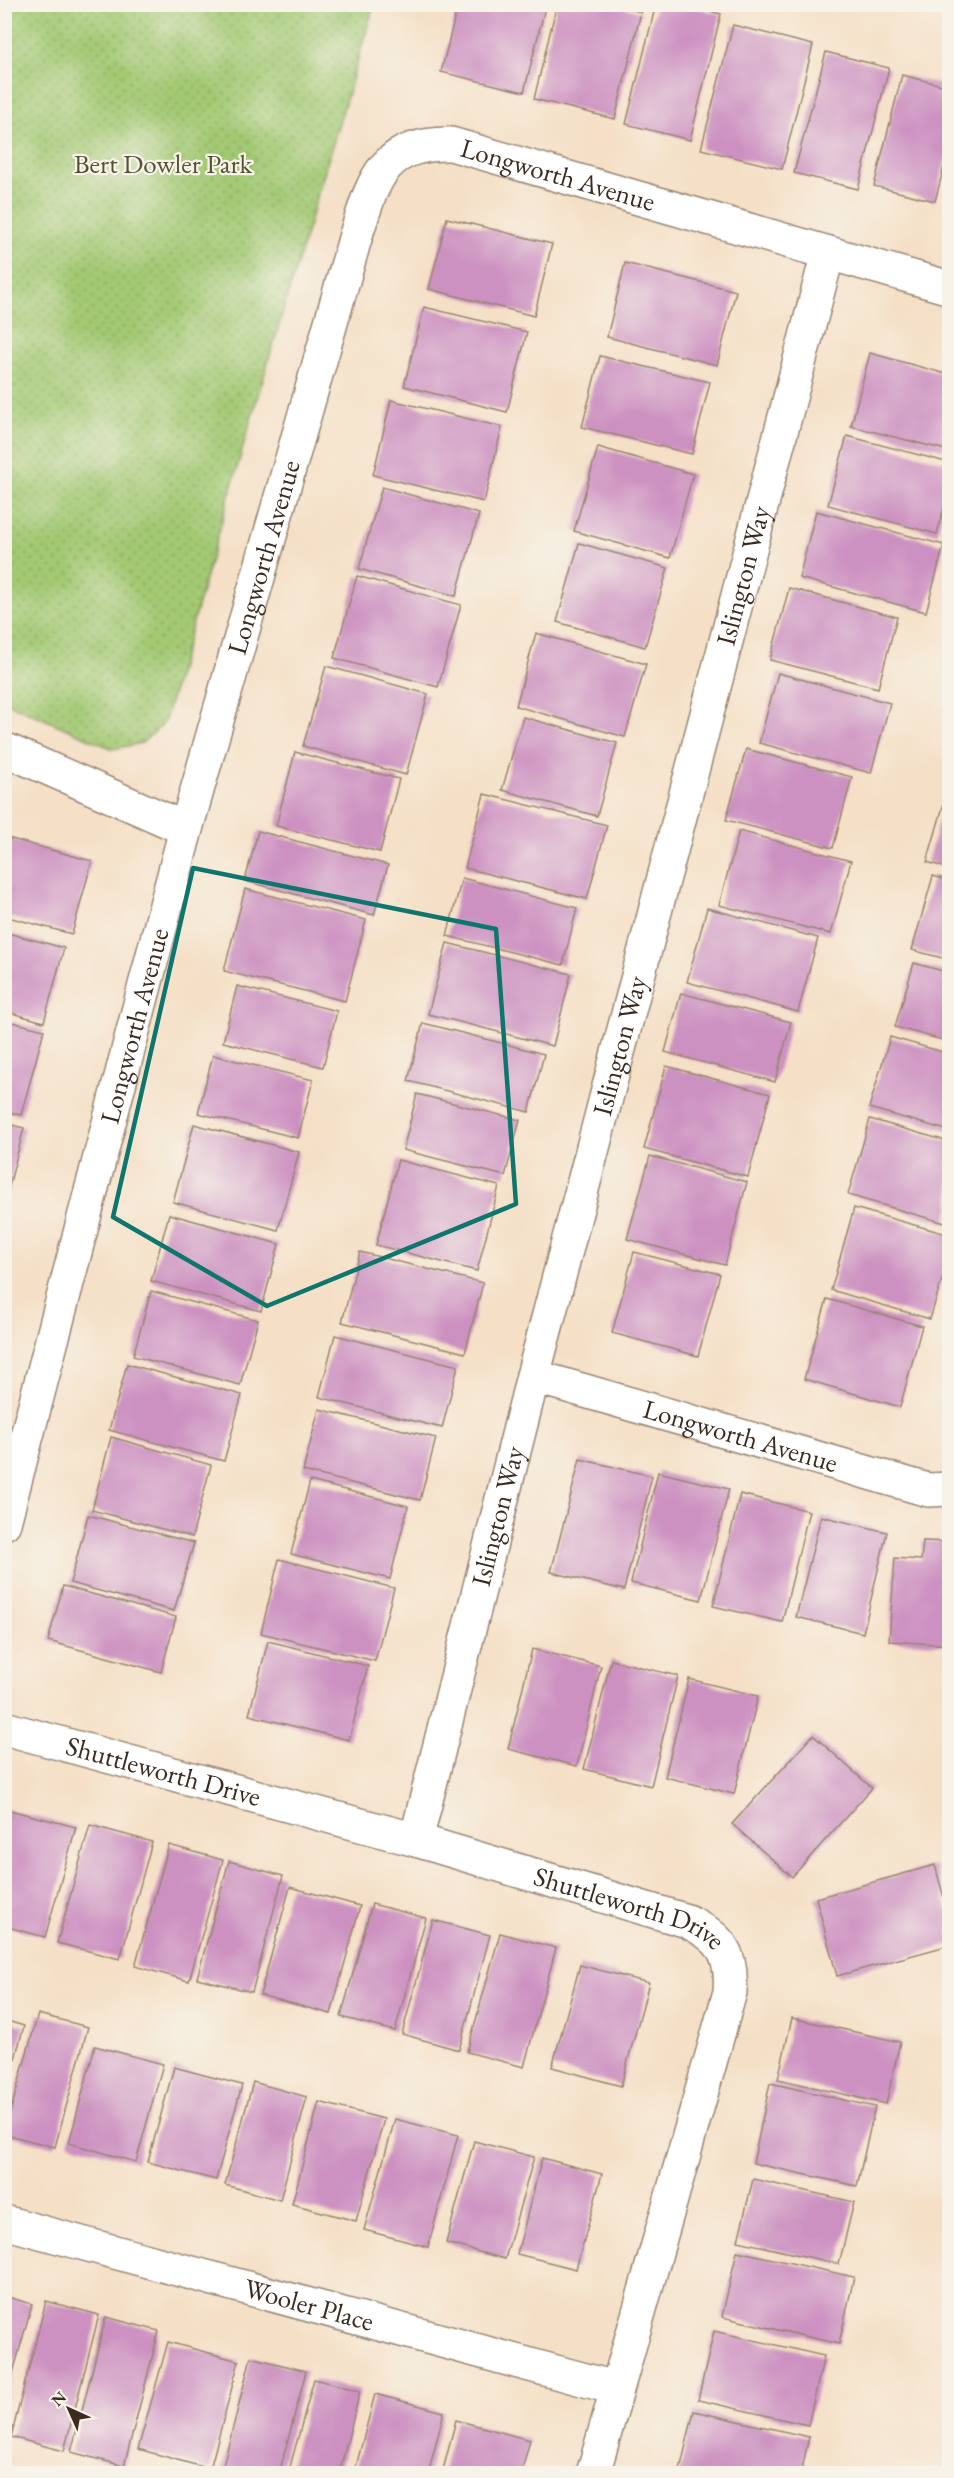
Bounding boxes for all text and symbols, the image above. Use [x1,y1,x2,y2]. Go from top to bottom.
street label: Longworth Avenue [457,130,659,219]
park label: Bert Dowler Park [74,146,253,181]
street label: Longworth Avenue [219,456,308,659]
street label: Islington Way [708,502,778,649]
street label: Longworth Avenue [92,924,176,1127]
street label: Islington Way [584,972,654,1119]
street label: Longworth Avenue [639,1391,842,1480]
street label: Islington Way [463,1442,532,1590]
street label: Shuttleworth Drive [62,1728,265,1814]
street label: Shuttleworth Drive [530,1858,734,1956]
street label: Wooler Place [240,2270,378,2339]
north arrow [39,2379,99,2439]
text: N [47,2387,71,2411]

